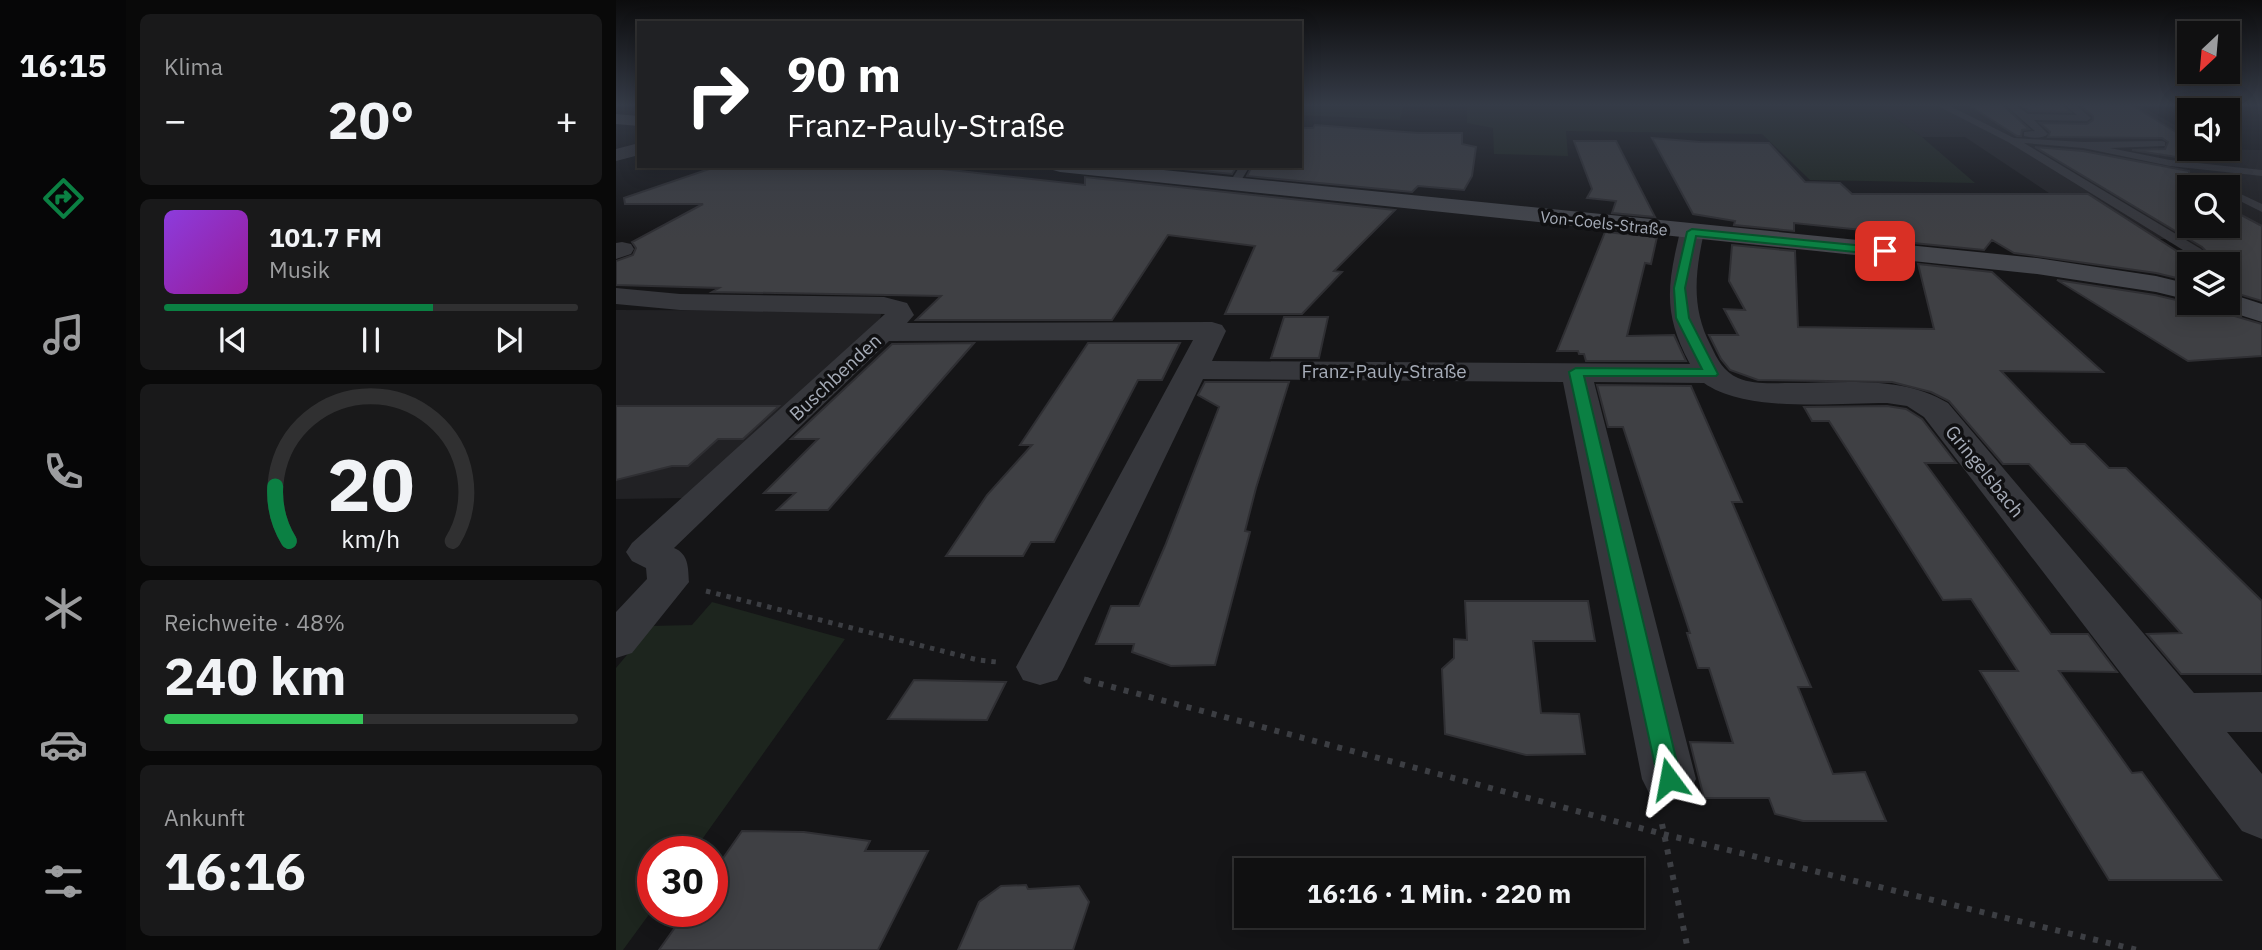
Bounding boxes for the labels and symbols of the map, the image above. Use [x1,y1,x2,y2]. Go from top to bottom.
north arrow [2177,21,2240,84]
street label: Von-Coels-Straße [1539,206,1669,240]
pin [1855,221,1915,281]
street label: Buschbenden [784,328,886,426]
street label: Franz-Pauly-Straße [1301,359,1467,383]
street label: Gringelsbach [1940,420,2030,522]
position arrow [1632,742,1706,816]
speed limit sign: 30 [637,836,728,927]

